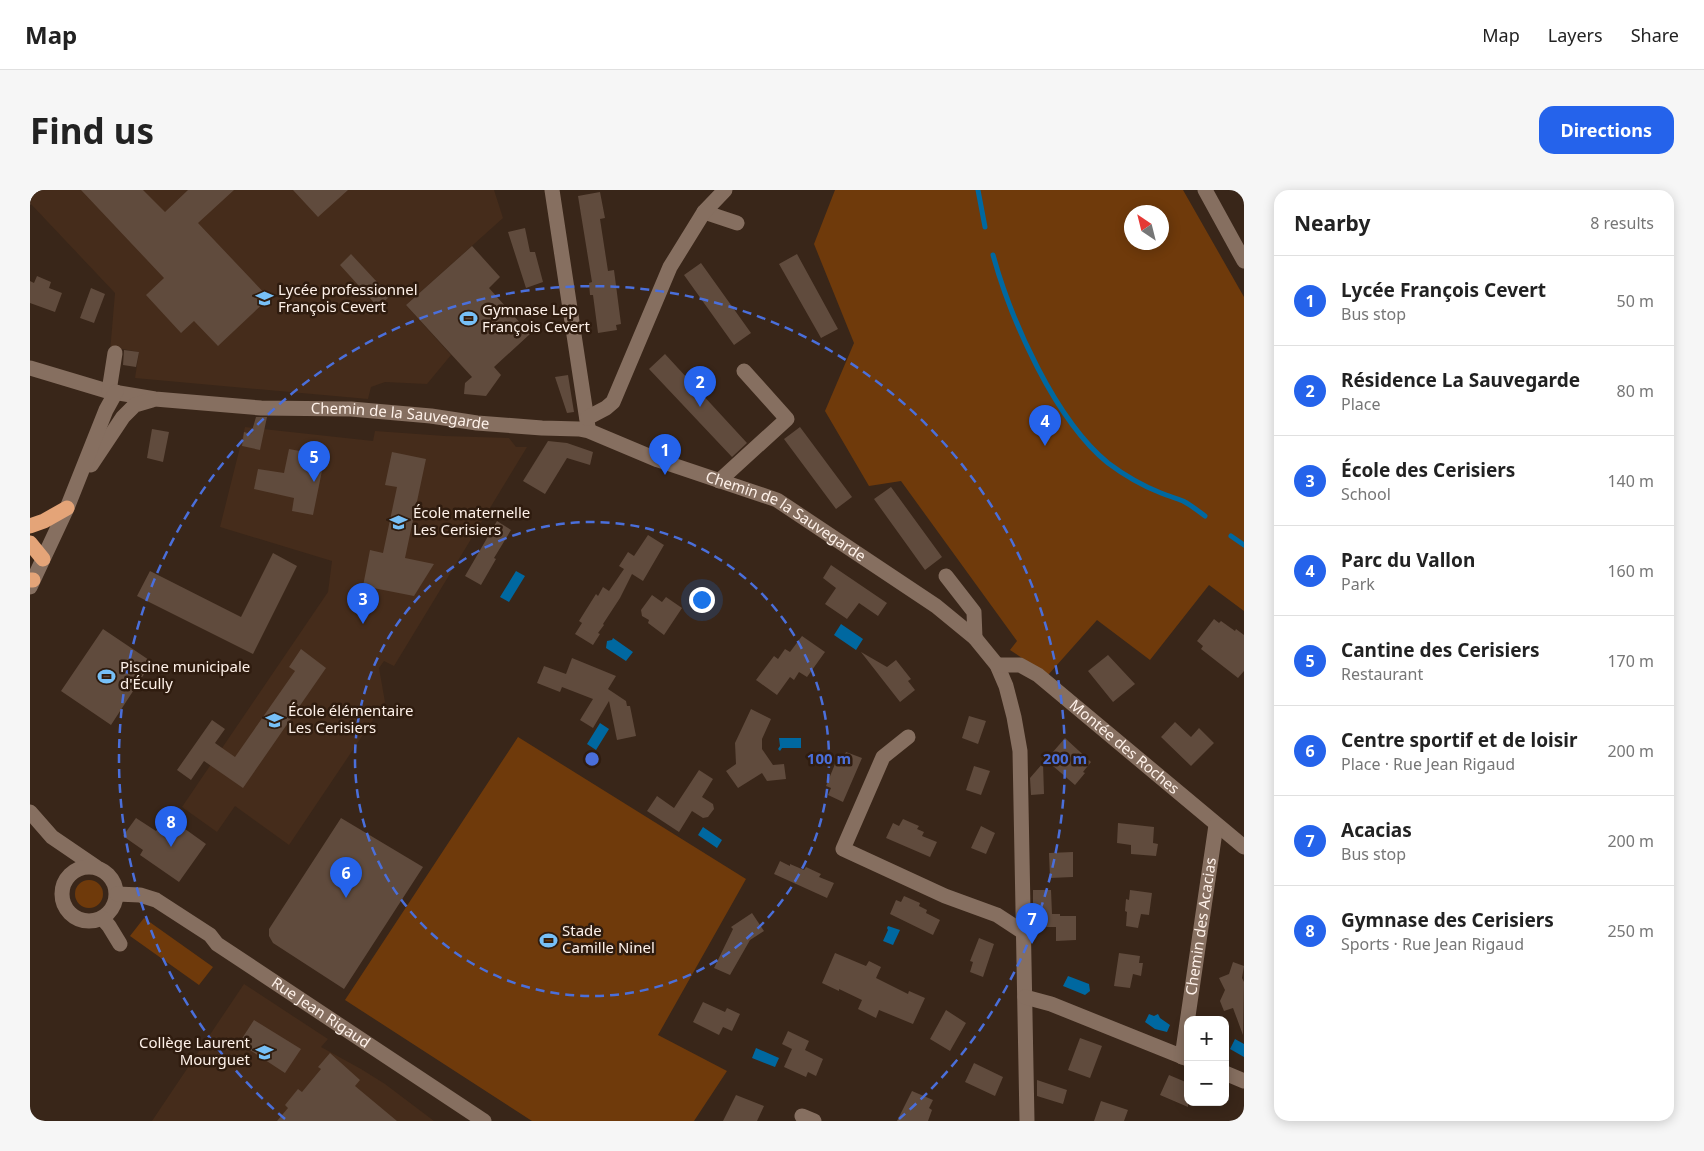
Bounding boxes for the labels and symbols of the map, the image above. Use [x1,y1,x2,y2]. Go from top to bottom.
north arrow [1124,205,1169,250]
place label: Lycée professionnel François Cevert [278,279,418,316]
school or university icon: Lycée professionnel François Cevert [254,289,274,309]
place label: Gymnase Lep François Cevert [482,299,591,336]
sports icon: Gymnase Lep François Cevert [458,309,478,329]
pin: 2 [684,366,716,407]
street label: Chemin de la Sauvegarde [311,398,490,433]
pin: 4 [1029,405,1061,446]
pin: 1 [649,434,681,475]
pin: 5 [298,441,330,482]
street label: Chemin de la Sauvegarde [703,466,870,566]
place label: École maternelle Les Cerisiers [413,502,530,539]
school or university icon: École maternelle Les Cerisiers [389,512,409,532]
pin: 3 [347,583,379,624]
your location [689,587,715,613]
place label: Piscine municipale d'Écully [120,656,250,693]
sports icon: Piscine municipale d'Écully [96,666,116,686]
street label: Montée des Roches [1066,695,1184,798]
place label: École élémentaire Les Cerisiers [288,700,413,737]
school or university icon: École élémentaire Les Cerisiers [264,710,284,730]
text: 100 m [807,748,851,768]
text: 200 m [1043,748,1087,768]
centre of rings [583,750,601,768]
pin: 8 [155,806,187,847]
street label: Chemin des Acacias [1180,856,1220,996]
pin: 6 [330,857,362,898]
pin: 7 [1016,903,1048,944]
place label: Stade Camille Ninel [562,920,655,957]
sports icon: Stade Camille Ninel [538,930,558,950]
street label: Rue Jean Rigaud [268,972,375,1052]
place label: Collège Laurent Mourguet [139,1032,251,1069]
school or university icon: Collège Laurent Mourguet [254,1042,274,1062]

